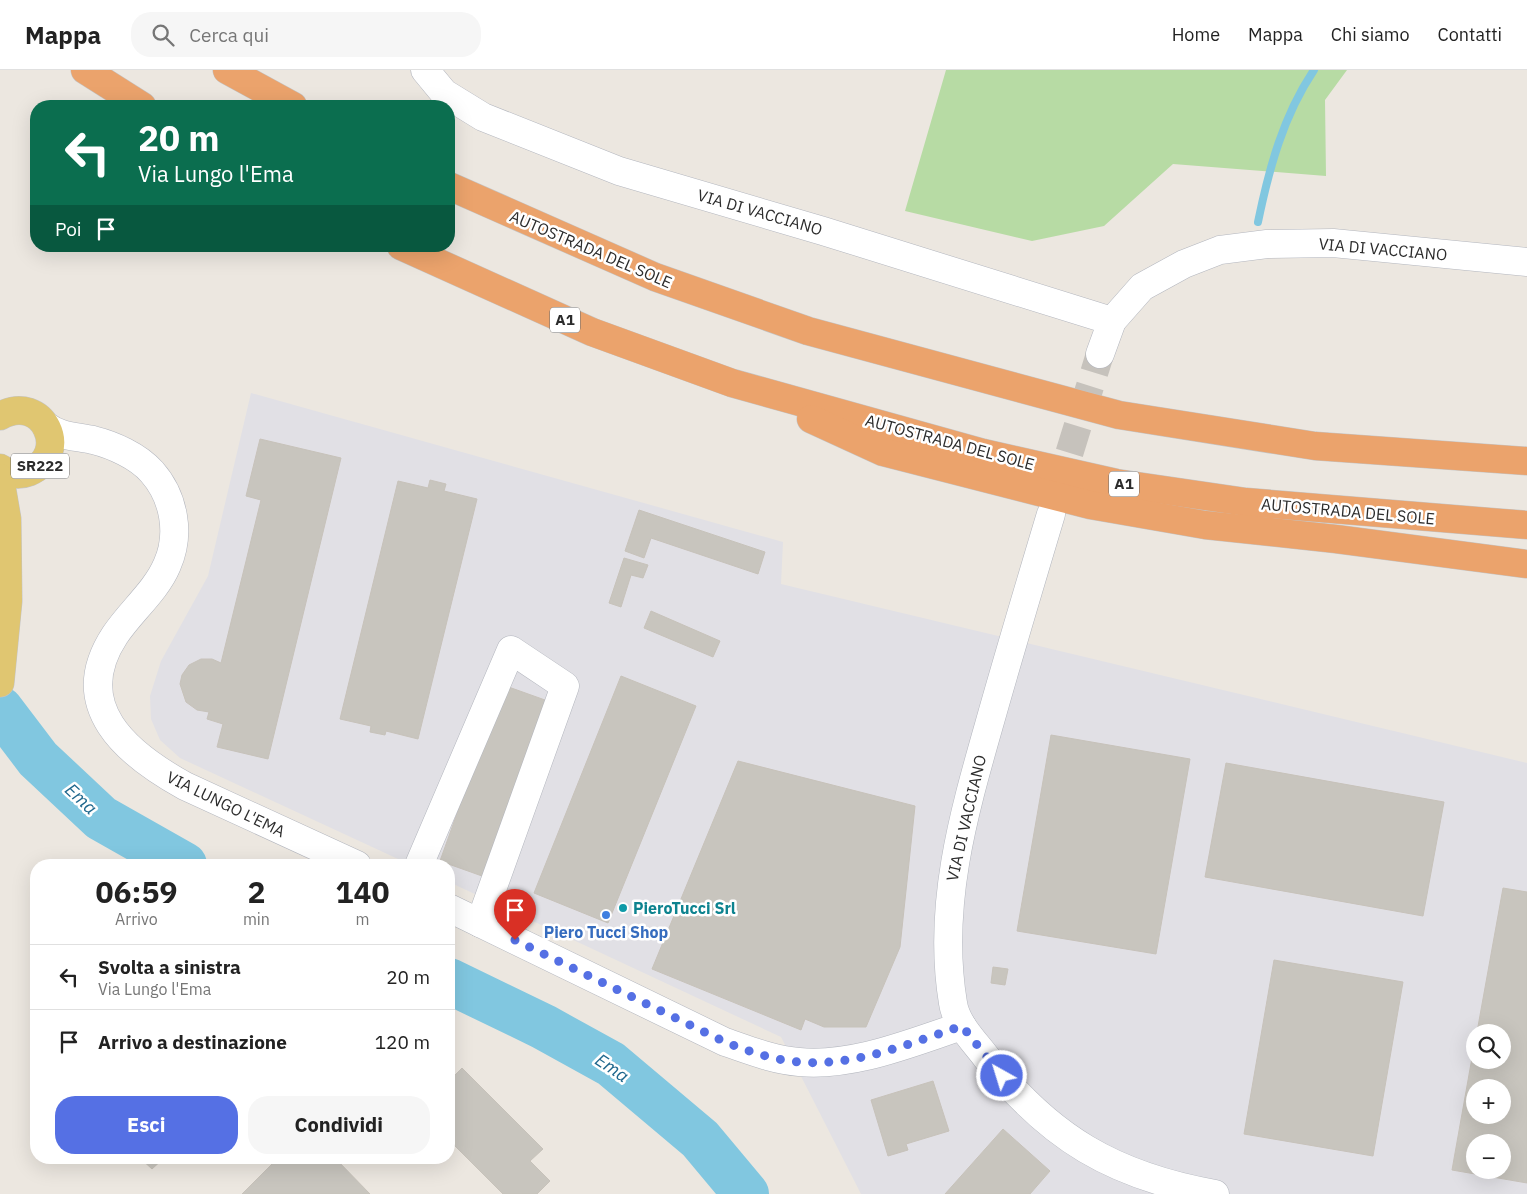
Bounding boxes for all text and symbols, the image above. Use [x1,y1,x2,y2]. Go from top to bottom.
search box [131,12,481,57]
text: Mappa [25,19,101,51]
icon: search [149,21,177,49]
text: Cerca qui [189,23,269,47]
text: Home [1172,23,1220,46]
text: Mappa [1248,23,1303,46]
text: Chi siamo [1331,23,1410,46]
text: Contatti [1438,23,1502,46]
text: 20 m [138,115,220,161]
icon: left [55,120,120,185]
text: Via Lungo l'Ema [138,159,294,188]
street label: VIA DI VACCIANO [695,185,825,239]
street label: AUTOSTRADA DEL SOLE [507,206,675,292]
icon: arrive [92,215,120,243]
text: Poi [55,217,82,241]
street label: VIA DI VACCIANO [1318,233,1448,265]
road number: A1 [550,308,580,332]
street label: AUTOSTRADA DEL SOLE [863,410,1037,474]
road number: SR222 [11,454,69,478]
road number: A1 [1109,472,1139,496]
street label: AUTOSTRADA DEL SOLE [1260,493,1436,529]
street label: VIA DI VACCIANO [942,753,990,883]
street label: VIA LUNGO L'EMA [163,767,289,841]
water label: Ema [60,778,102,819]
text: 06:59 [96,872,177,911]
text: 2 [247,872,265,911]
text: 140 [335,872,389,911]
pin [494,889,536,940]
icon: arrive [501,896,529,924]
place label: PieroTucci Srl [633,898,736,918]
marker: PieroTucci Srl [617,902,629,914]
text: Arrivo [115,909,158,929]
text: min [243,909,270,929]
text: m [355,909,369,929]
marker: Piero Tucci Shop [600,909,612,921]
place label: Piero Tucci Shop [544,922,669,942]
text: Svolta a sinistra [98,955,241,979]
icon: left [55,963,83,991]
text: 20 m [386,965,430,989]
text: Via Lungo l'Ema [98,979,211,999]
map controls [1466,1024,1511,1179]
button: search [1466,1024,1511,1069]
icon: arrive [55,1028,83,1056]
text: Arrivo a destinazione [98,1030,287,1054]
text: 120 m [375,1030,430,1054]
water label: Ema [591,1048,634,1087]
position arrow [975,1049,1027,1101]
button: + [1466,1079,1511,1124]
button: Esci [55,1096,238,1154]
button: Condividi [248,1096,430,1154]
button: − [1466,1134,1511,1179]

